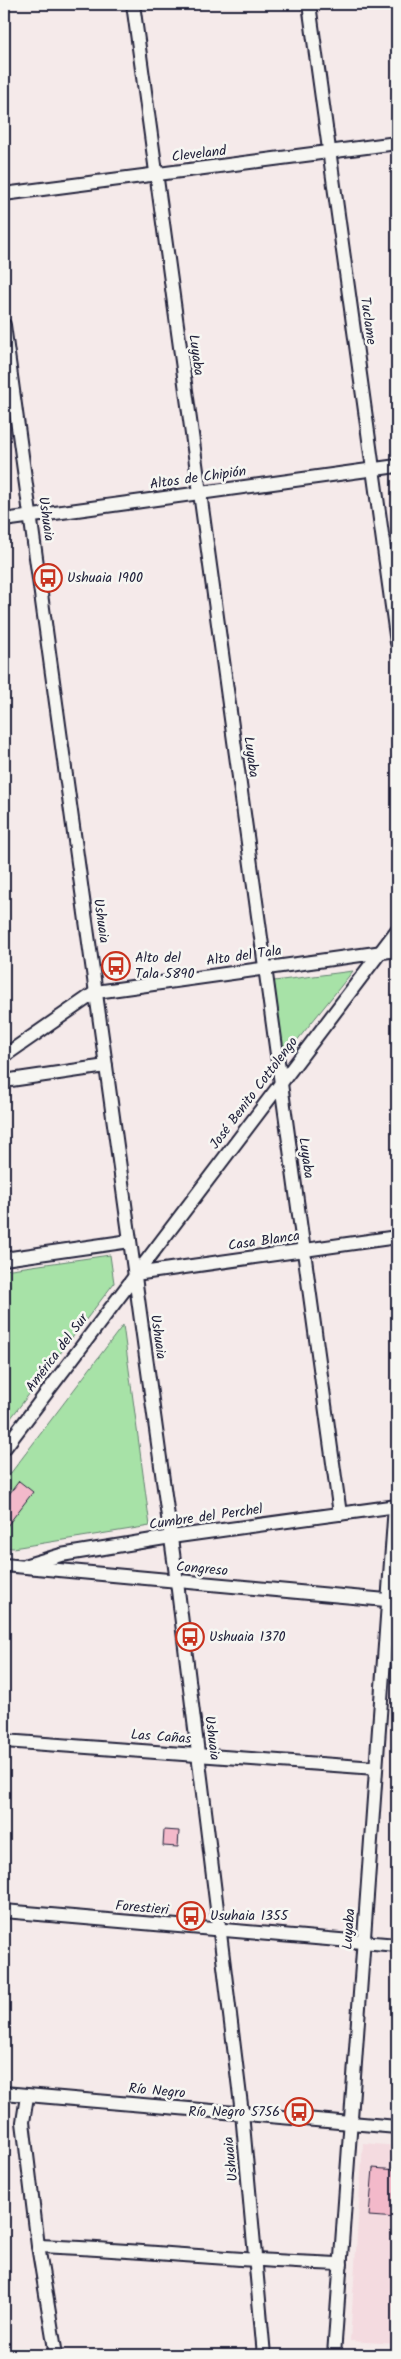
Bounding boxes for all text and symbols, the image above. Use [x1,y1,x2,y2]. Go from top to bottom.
street label: Cleveland [170,140,229,168]
street label: Tuclame [354,296,382,347]
street label: Luyaba [182,333,210,377]
street label: Altos de Chipión [148,460,248,496]
street label: Ushuaia [32,495,60,543]
bus stop icon: Ushuaia 1900 [33,563,63,593]
place label: Ushuaia 1900 [67,567,143,589]
street label: Luyaba [237,735,265,779]
street label: Ushuaia [87,897,115,945]
street label: Alto del Tala [205,940,283,972]
place label: Alto del Tala 5890 [135,947,194,985]
bus stop icon: Alto del Tala 5890 [101,951,131,981]
street label: José Benito Cottolengo [204,1032,304,1154]
street label: Luyaba [292,1136,320,1180]
street label: Casa Blanca [227,1225,301,1257]
street label: América del Sur [20,1308,95,1397]
street label: Ushuaia [144,1313,172,1361]
street label: Cumbre del Perchel [148,1498,265,1536]
street label: Congreso [175,1556,229,1582]
bus stop icon: Ushuaia 1370 [175,1622,205,1652]
place label: Ushuaia 1370 [209,1626,286,1648]
street label: Ushuaia [198,1714,226,1762]
street label: Las Cañas [130,1724,192,1750]
street label: Forestieri [114,1895,170,1921]
bus stop icon: Usuhaia 1355 [176,1901,206,1931]
place label: Usuhaia 1355 [210,1905,290,1927]
street label: Luyaba [337,1908,361,1950]
street label: Río Negro [128,2078,186,2104]
bus stop icon: Río Negro 5756 [284,2097,314,2127]
place label: Río Negro 5756 [188,2101,280,2123]
street label: Ushuaia [218,2135,244,2183]

